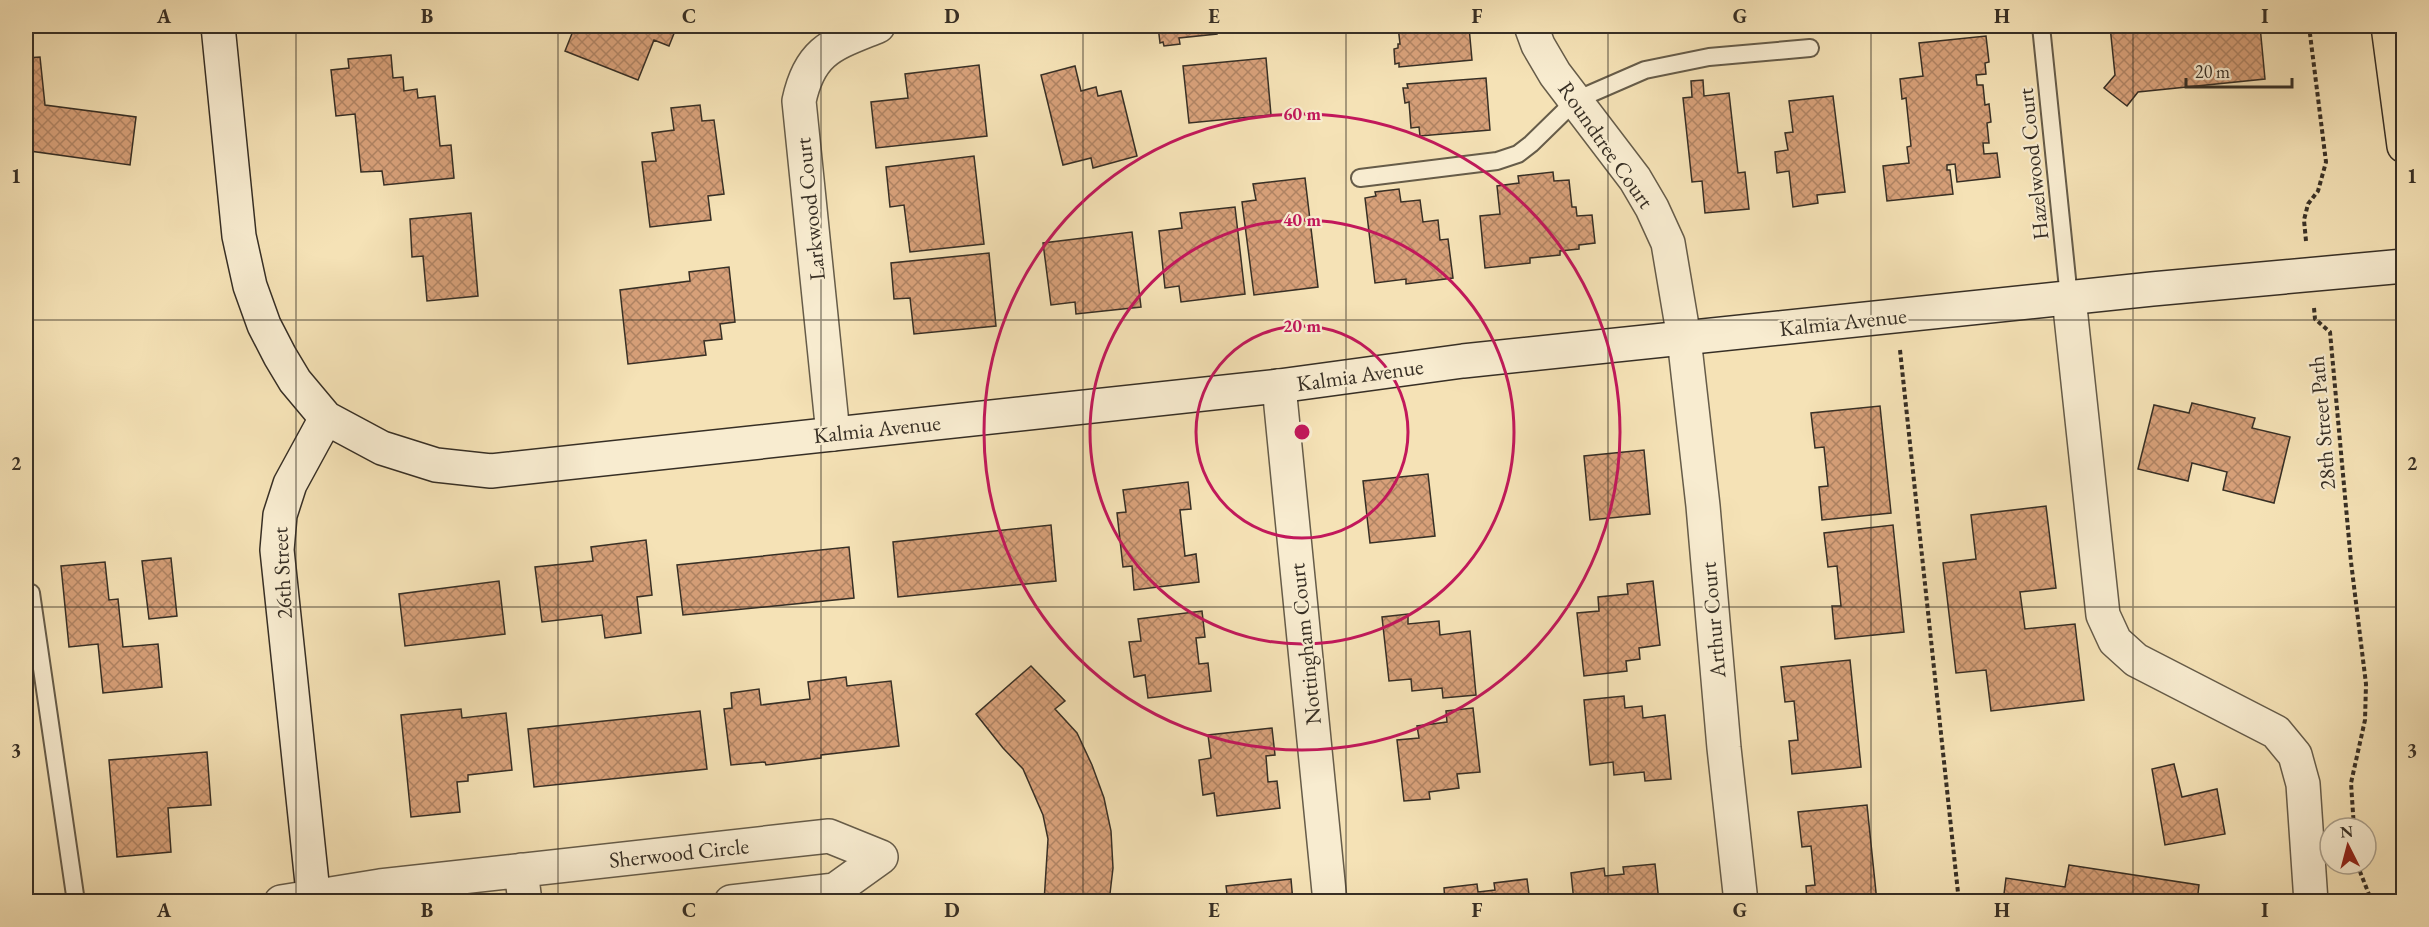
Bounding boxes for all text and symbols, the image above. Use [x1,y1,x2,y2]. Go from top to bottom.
text: A [156,3,172,29]
text: B [421,3,433,29]
text: C [682,3,696,29]
text: D [944,3,960,29]
text: E [1208,3,1220,29]
text: F [1472,3,1483,29]
text: G [1733,3,1747,29]
text: H [1994,3,2010,29]
text: I [2261,3,2269,29]
scale bar [2186,51,2292,89]
text: 20 m [2195,60,2230,83]
street label: Roundtree Court [1551,76,1661,214]
street label: Hazelwood Court [2011,87,2055,241]
text: 60 m [1283,102,1321,125]
street label: Larkwood Court [788,136,832,282]
text: 1 [11,163,21,189]
text: 1 [2407,163,2417,189]
text: 40 m [1283,208,1321,231]
street label: Kalmia Avenue [1778,301,1909,343]
text: 20 m [1283,314,1321,337]
street label: Kalmia Avenue [1295,352,1426,398]
street label: 28th Street Path [2302,355,2342,491]
street label: Kalmia Avenue [812,408,943,450]
centre of rings [1292,422,1312,442]
text: 2 [11,450,22,476]
text: 2 [2407,450,2418,476]
street label: 26th Street [265,526,299,620]
street label: Nottingham Court [1282,561,1328,726]
street label: Arthur Court [1693,561,1733,680]
text: 3 [11,737,21,763]
text: 3 [2407,737,2417,763]
north arrow [2318,816,2378,876]
text: N [2339,820,2354,843]
street label: Sherwood Circle [608,831,751,875]
text: A [156,897,172,923]
text: B [421,897,433,923]
text: C [682,897,696,923]
text: D [944,897,960,923]
text: E [1208,897,1220,923]
text: F [1472,897,1483,923]
text: G [1733,897,1747,923]
text: H [1994,897,2010,923]
text: I [2261,897,2269,923]

